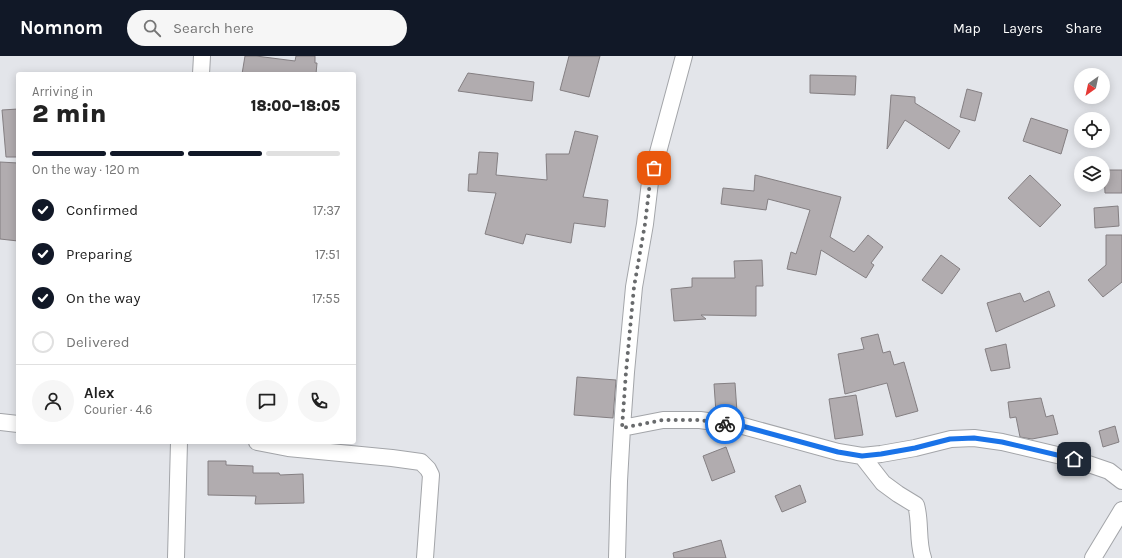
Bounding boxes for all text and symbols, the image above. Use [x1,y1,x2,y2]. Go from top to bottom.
search box [127,10,407,46]
text: Nomnom [20,17,103,39]
icon: search [141,17,163,39]
text: Search here [173,19,254,37]
text: Map [953,20,981,37]
text: Layers [1003,20,1043,37]
text: Share [1065,20,1102,37]
north arrow [1074,68,1110,104]
map controls [1074,68,1110,192]
text: Arriving in [32,84,93,99]
text: 18:00–18:05 [251,97,340,115]
text: 2 min [32,98,107,129]
button: locate [1074,112,1110,148]
pin [637,151,671,185]
button: layers [1074,156,1110,192]
icon: bag [643,157,665,179]
text: On the way · 120 m [32,162,140,177]
icon: check [32,199,54,221]
text: Confirmed [66,201,138,219]
text: 17:37 [313,203,340,218]
icon: check [32,243,54,265]
text: Preparing [66,245,132,263]
text: 17:51 [315,247,340,262]
icon: check [32,287,54,309]
text: On the way [66,289,140,307]
text: 17:55 [312,291,340,306]
text: Delivered [66,333,130,351]
button: person [32,380,74,422]
button: chat [246,380,288,422]
button: phone [298,380,340,422]
text: Alex [84,384,114,402]
text: Courier · 4.6 [84,402,152,417]
courier [705,404,745,444]
icon: bike [714,413,736,435]
pin [1057,442,1091,476]
icon: home [1063,448,1085,470]

